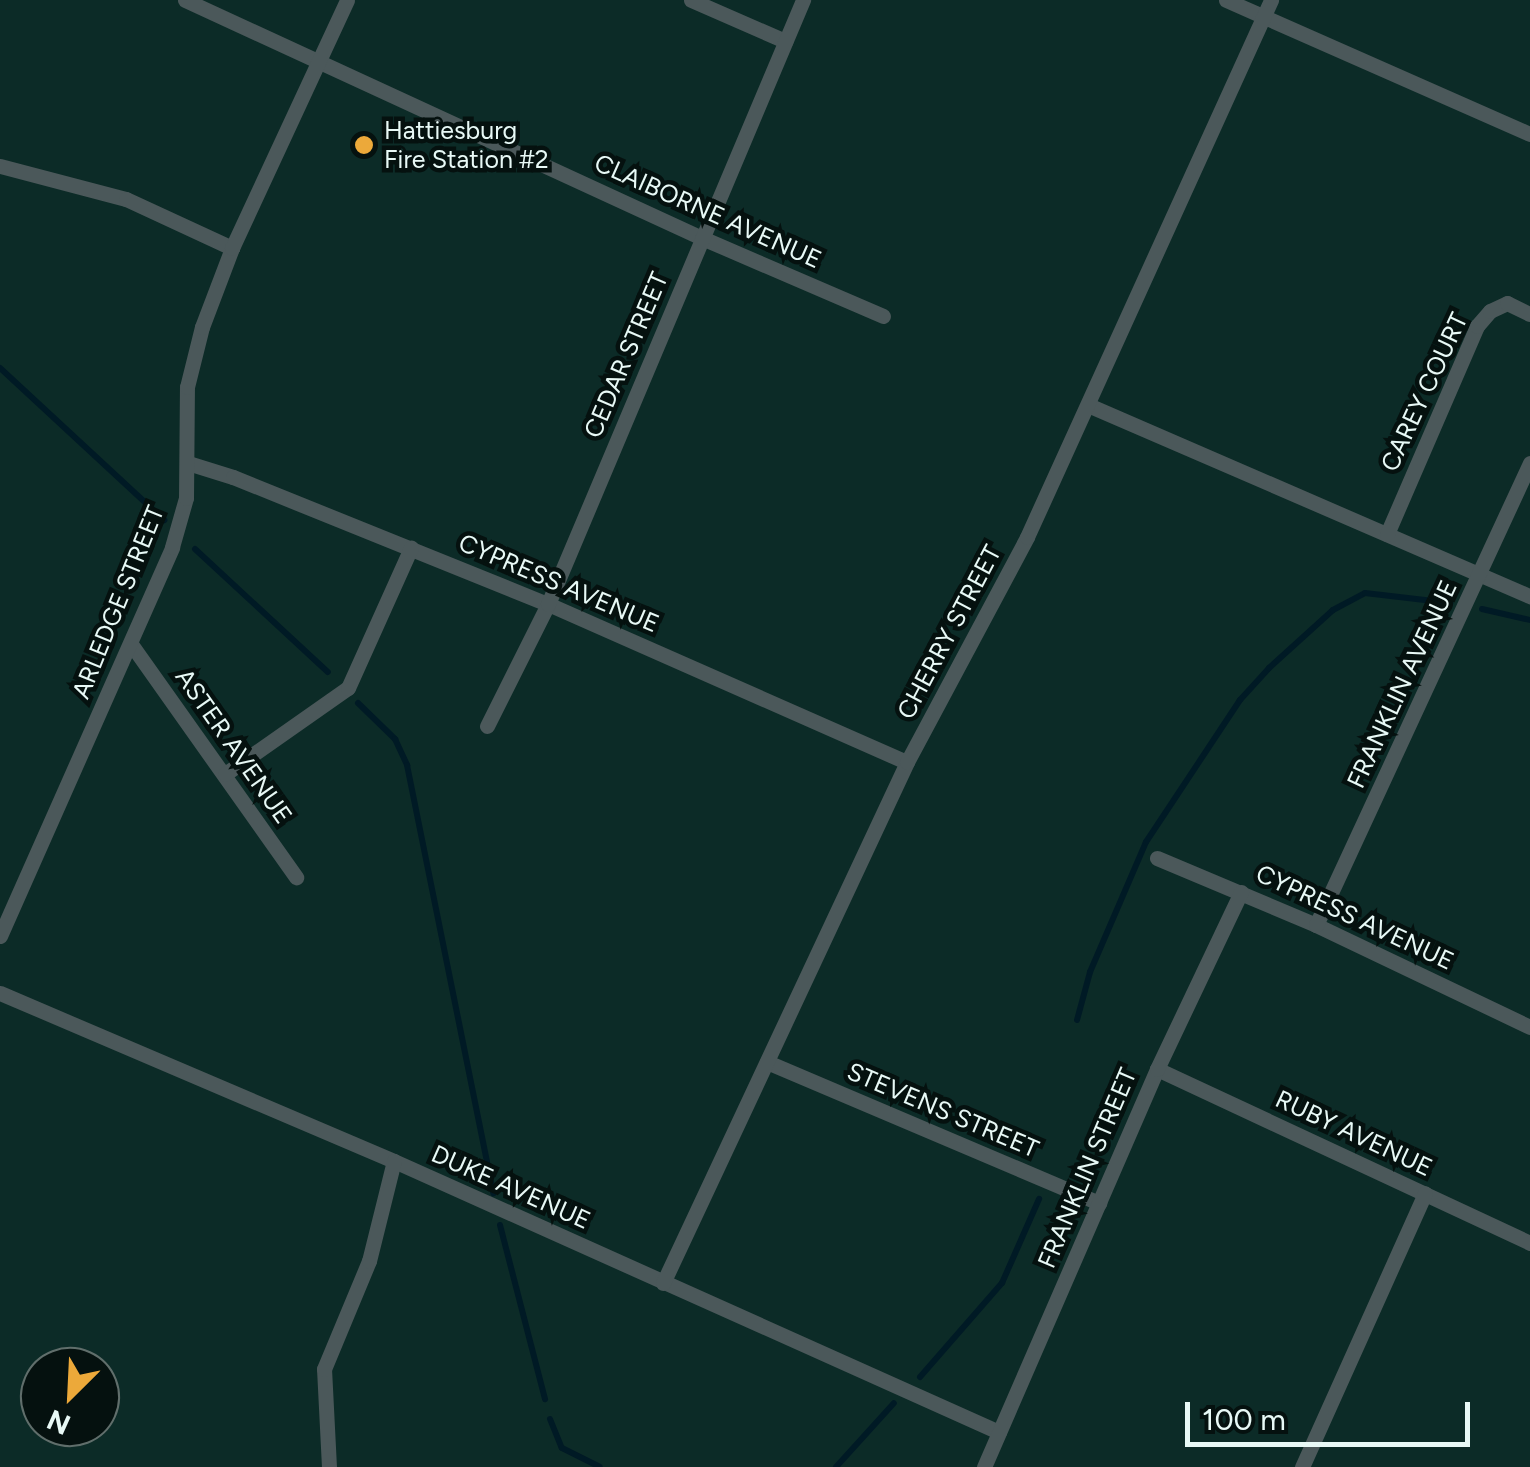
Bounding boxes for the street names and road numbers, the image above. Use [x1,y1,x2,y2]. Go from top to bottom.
street label: CLAIBORNE AVENUE [590,147,826,275]
street label: CEDAR STREET [578,268,674,442]
street label: CAREY COURT [1374,308,1474,476]
street label: ARLEDGE STREET [66,501,170,703]
street label: CYPRESS AVENUE [454,527,664,639]
street label: CHERRY STREET [891,540,1007,724]
street label: FRANKLIN AVENUE [1341,575,1463,793]
street label: ASTER AVENUE [169,663,299,829]
street label: CYPRESS AVENUE [1251,858,1459,976]
street label: STEVENS STREET [843,1056,1043,1164]
street label: FRANKLIN STREET [1031,1064,1143,1272]
street label: RUBY AVENUE [1271,1084,1437,1182]
street label: DUKE AVENUE [427,1139,595,1235]

